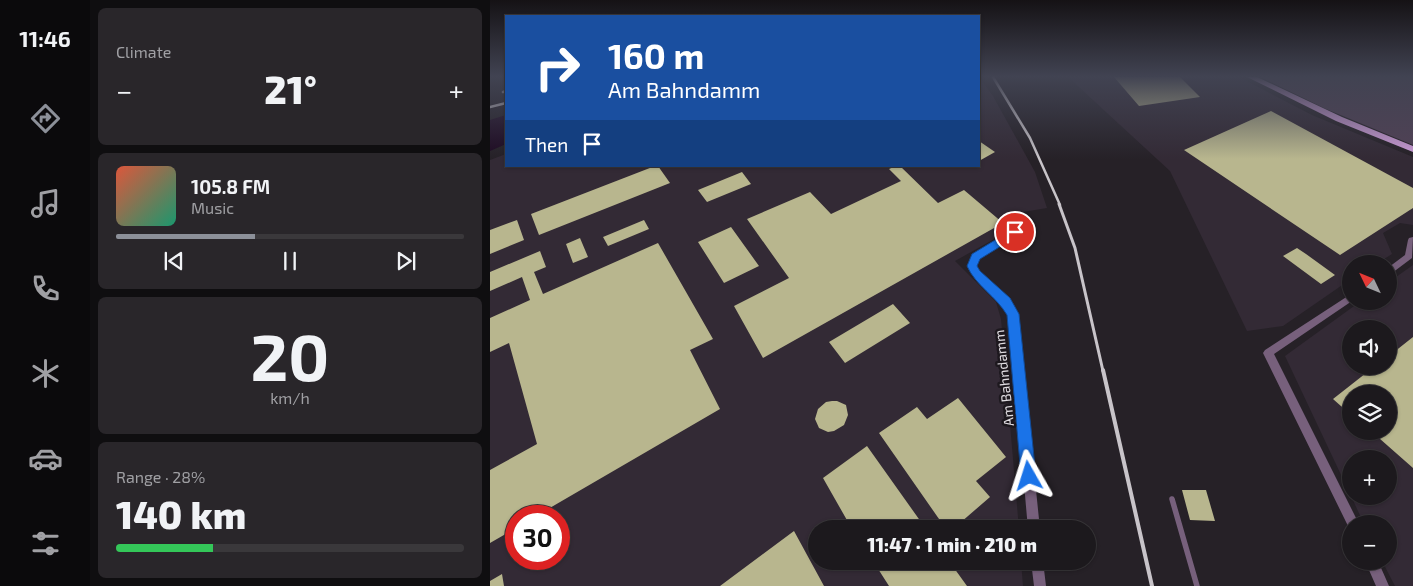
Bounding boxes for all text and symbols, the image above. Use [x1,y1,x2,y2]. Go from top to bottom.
text: 11:46 [19,25,71,51]
text: 160 m [608,34,704,76]
icon: right [525,35,590,100]
text: Climate [116,42,171,61]
text: 21° [264,66,317,112]
text: − [116,73,132,107]
text: + [449,73,464,107]
text: Am Bahndamm [608,76,760,102]
icon: directions [28,101,63,136]
icon: arrive [578,130,606,158]
text: Then [525,133,568,156]
text: 105.8 FM [191,175,270,198]
icon: music [28,186,63,221]
text: Music [191,198,234,217]
pin [994,211,1036,253]
icon: arrive [1001,218,1029,246]
icon: previous [160,247,188,275]
icon: pause [276,247,304,275]
icon: next [392,247,420,275]
north arrow [1342,255,1398,310]
map controls [1342,255,1397,570]
icon: phone [28,271,63,306]
text: 20 [251,316,329,394]
button: sound [1342,320,1397,375]
street label: Am Bahndamm [990,329,1017,427]
icon: climate [28,356,63,391]
button: layers [1342,385,1397,440]
text: km/h [270,388,310,407]
icon: car [28,441,63,476]
position arrow [1002,449,1054,501]
button: + [1342,450,1397,505]
text: Range · 28% [116,467,205,486]
text: 140 km [116,491,246,537]
speed limit sign: 30 [505,505,570,570]
button: − [1342,515,1397,570]
icon: filters [28,526,63,561]
text: 11:47 · 1 min · 210 m [867,533,1037,556]

